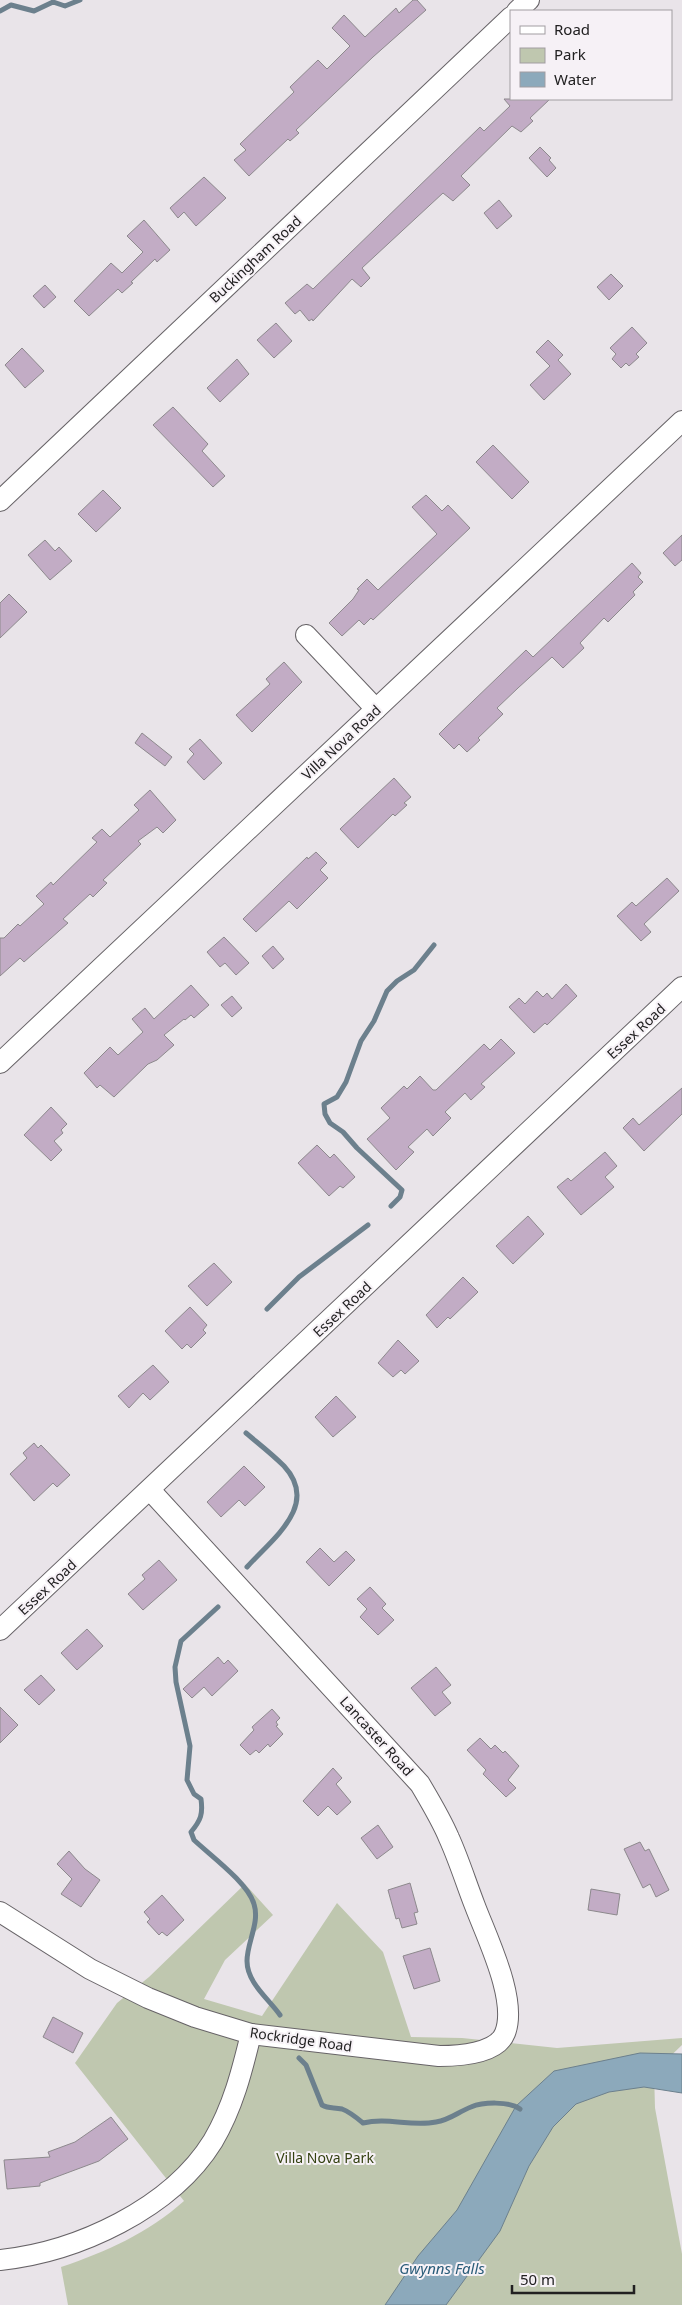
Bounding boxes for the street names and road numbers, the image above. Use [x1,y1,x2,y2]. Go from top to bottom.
street label: Buckingham Road [205,211,305,307]
street label: Villa Nova Road [297,700,385,784]
street label: Essex Road [603,999,669,1063]
street label: Essex Road [309,1277,375,1341]
street label: Essex Road [14,1555,80,1619]
street label: Lancaster Road [336,1692,418,1780]
street label: Rockridge Road [249,2022,353,2056]

